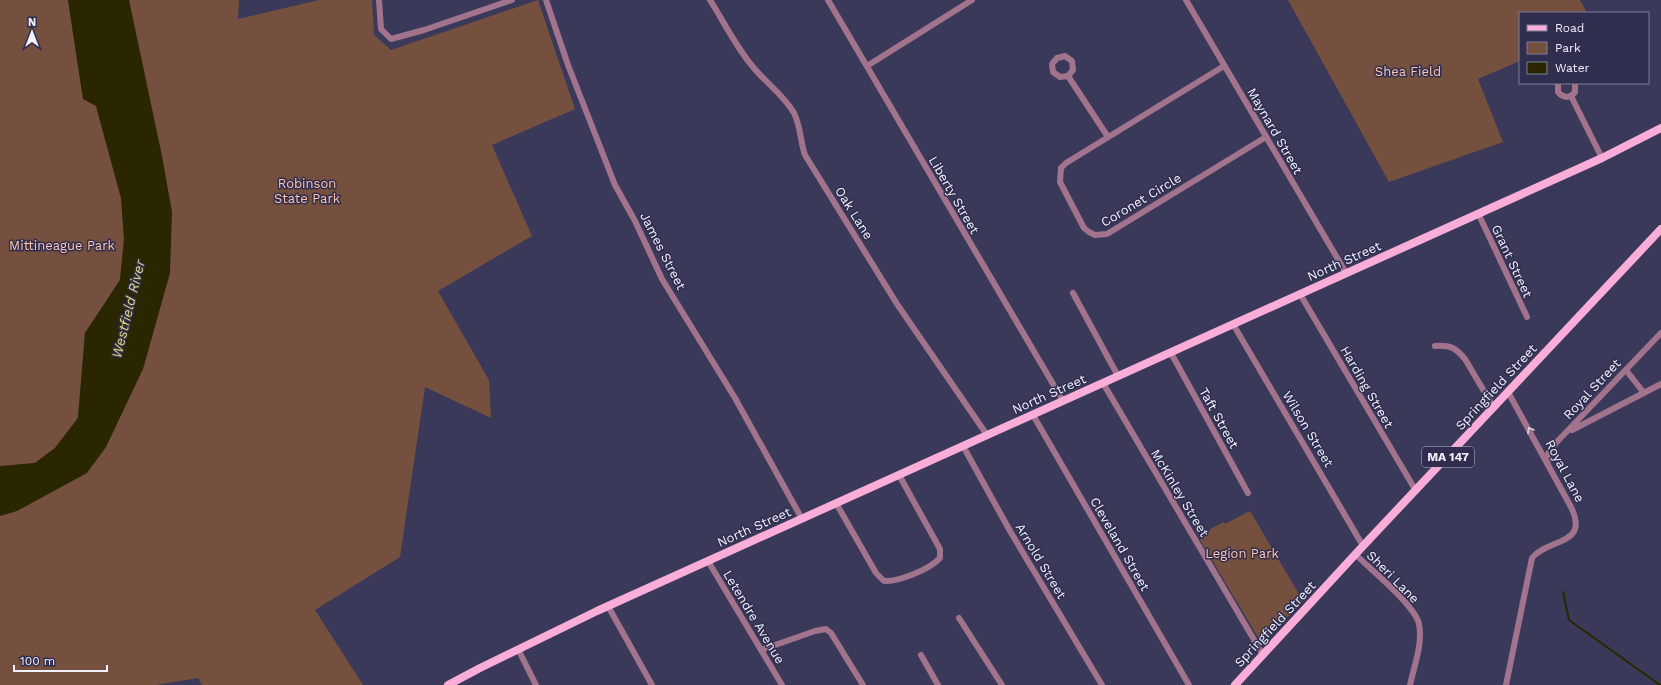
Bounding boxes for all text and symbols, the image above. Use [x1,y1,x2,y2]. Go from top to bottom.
north arrow [12,12,52,52]
legend [1519,12,1649,84]
text: N [28,16,36,29]
text: Road [1555,21,1584,35]
text: Park [1555,41,1581,55]
text: Water [1555,61,1590,75]
park label: Shea Field [1375,64,1441,79]
street label: Maynard Street [1244,85,1306,177]
street label: Liberty Street [926,153,983,237]
street label: Coronet Circle [1098,170,1184,230]
park label: Robinson State Park [274,176,341,206]
street label: Oak Lane [832,184,876,242]
street label: James Street [637,210,689,293]
street label: Grant Street [1489,222,1536,300]
park label: Mittineague Park [9,238,116,253]
street label: North Street [1305,238,1384,284]
water label: Westfield River [108,258,148,360]
street label: Springfield Street [1452,341,1540,433]
street label: Harding Street [1337,343,1397,431]
street label: Royal Street [1560,355,1624,422]
street label: North Street [1010,371,1089,417]
street label: Taft Street [1196,385,1242,452]
street label: Wilson Street [1279,388,1337,470]
one-way arrow [1528,427,1535,434]
street label: Royal Lane [1542,437,1588,505]
street label: McKinley Street [1148,447,1212,540]
road number: MA 147 [1422,447,1474,467]
street label: Cleveland Street [1087,495,1153,594]
street label: North Street [715,504,794,550]
street label: Arnold Street [1013,521,1070,602]
park label: Legion Park [1205,546,1279,561]
street label: Sheri Lane [1364,548,1422,606]
street label: Letendre Avenue [720,567,788,667]
street label: Springfield Street [1231,578,1319,670]
scale bar [14,647,107,673]
text: 100 m [20,654,55,668]

